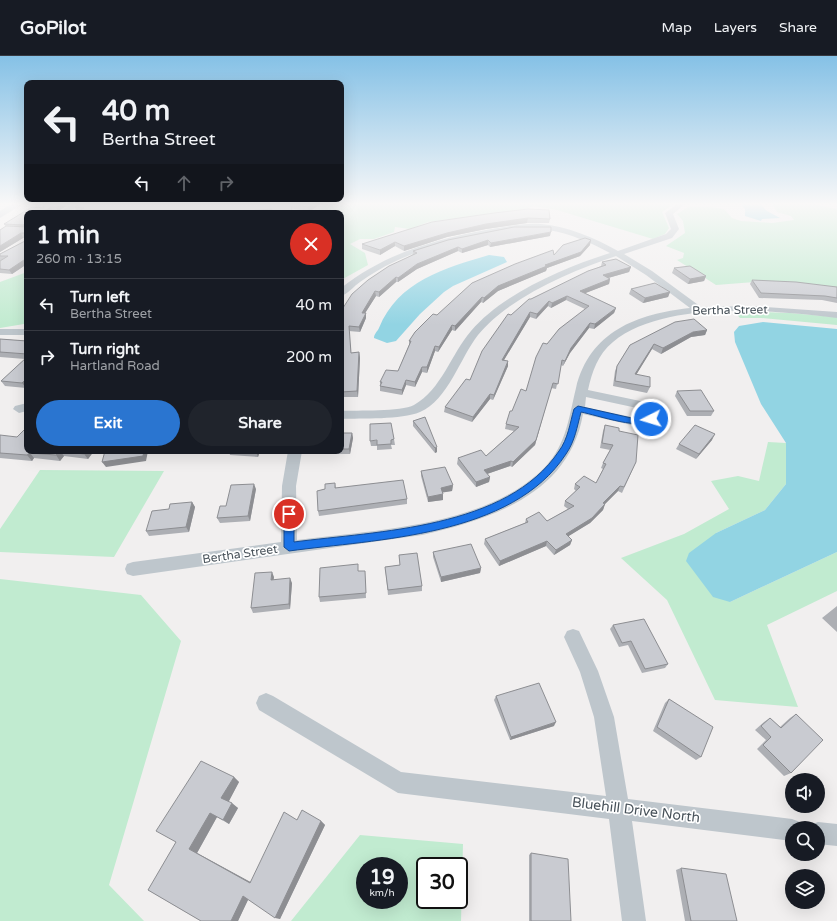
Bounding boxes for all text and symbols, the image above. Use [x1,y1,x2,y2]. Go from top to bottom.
text: GoPilot [20,17,86,39]
text: Map [662,19,692,36]
text: Layers [714,19,757,36]
text: Share [779,19,817,36]
text: 40 m [102,94,170,128]
icon: left [36,96,88,148]
text: Bertha Street [102,128,216,150]
icon: left [131,172,153,194]
icon: ahead [173,172,195,194]
icon: right [215,172,237,194]
text: 1 min [36,221,100,250]
button: close [290,223,332,265]
text: 260 m · 13:15 [36,251,122,267]
text: Turn left [70,288,130,306]
icon: left [36,294,58,316]
text: 40 m [295,296,332,314]
street label: Bertha Street [692,302,768,318]
text: Bertha Street [70,306,152,322]
text: Turn right [70,340,140,358]
icon: right [36,346,58,368]
text: 200 m [286,348,332,366]
text: Hartland Road [70,358,160,374]
position arrow [630,398,672,440]
button: Exit [36,400,180,446]
button: Share [188,400,332,446]
pin [272,497,306,531]
icon: arrive [278,503,300,525]
street label: Bertha Street [202,542,279,566]
map controls [785,773,825,909]
button: sound [785,773,825,813]
street label: Bluehill Drive North [571,794,701,826]
button: search [785,821,825,861]
speed limit sign: 30 [416,857,468,909]
text: 19 [369,866,395,890]
button: layers [785,869,825,909]
text: km/h [369,887,395,899]

